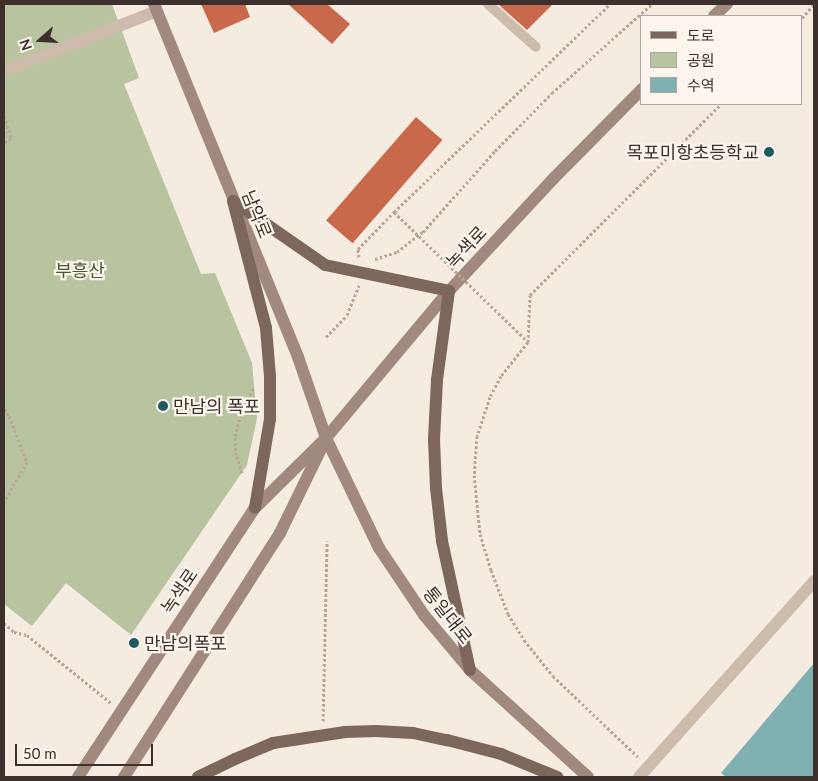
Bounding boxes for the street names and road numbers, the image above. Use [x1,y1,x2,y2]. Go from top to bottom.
street label: 남악로 [238,187,276,241]
street label: 녹색로 [441,221,491,273]
street label: 녹색로 [156,564,202,618]
street label: 통일대로 [419,582,477,648]

